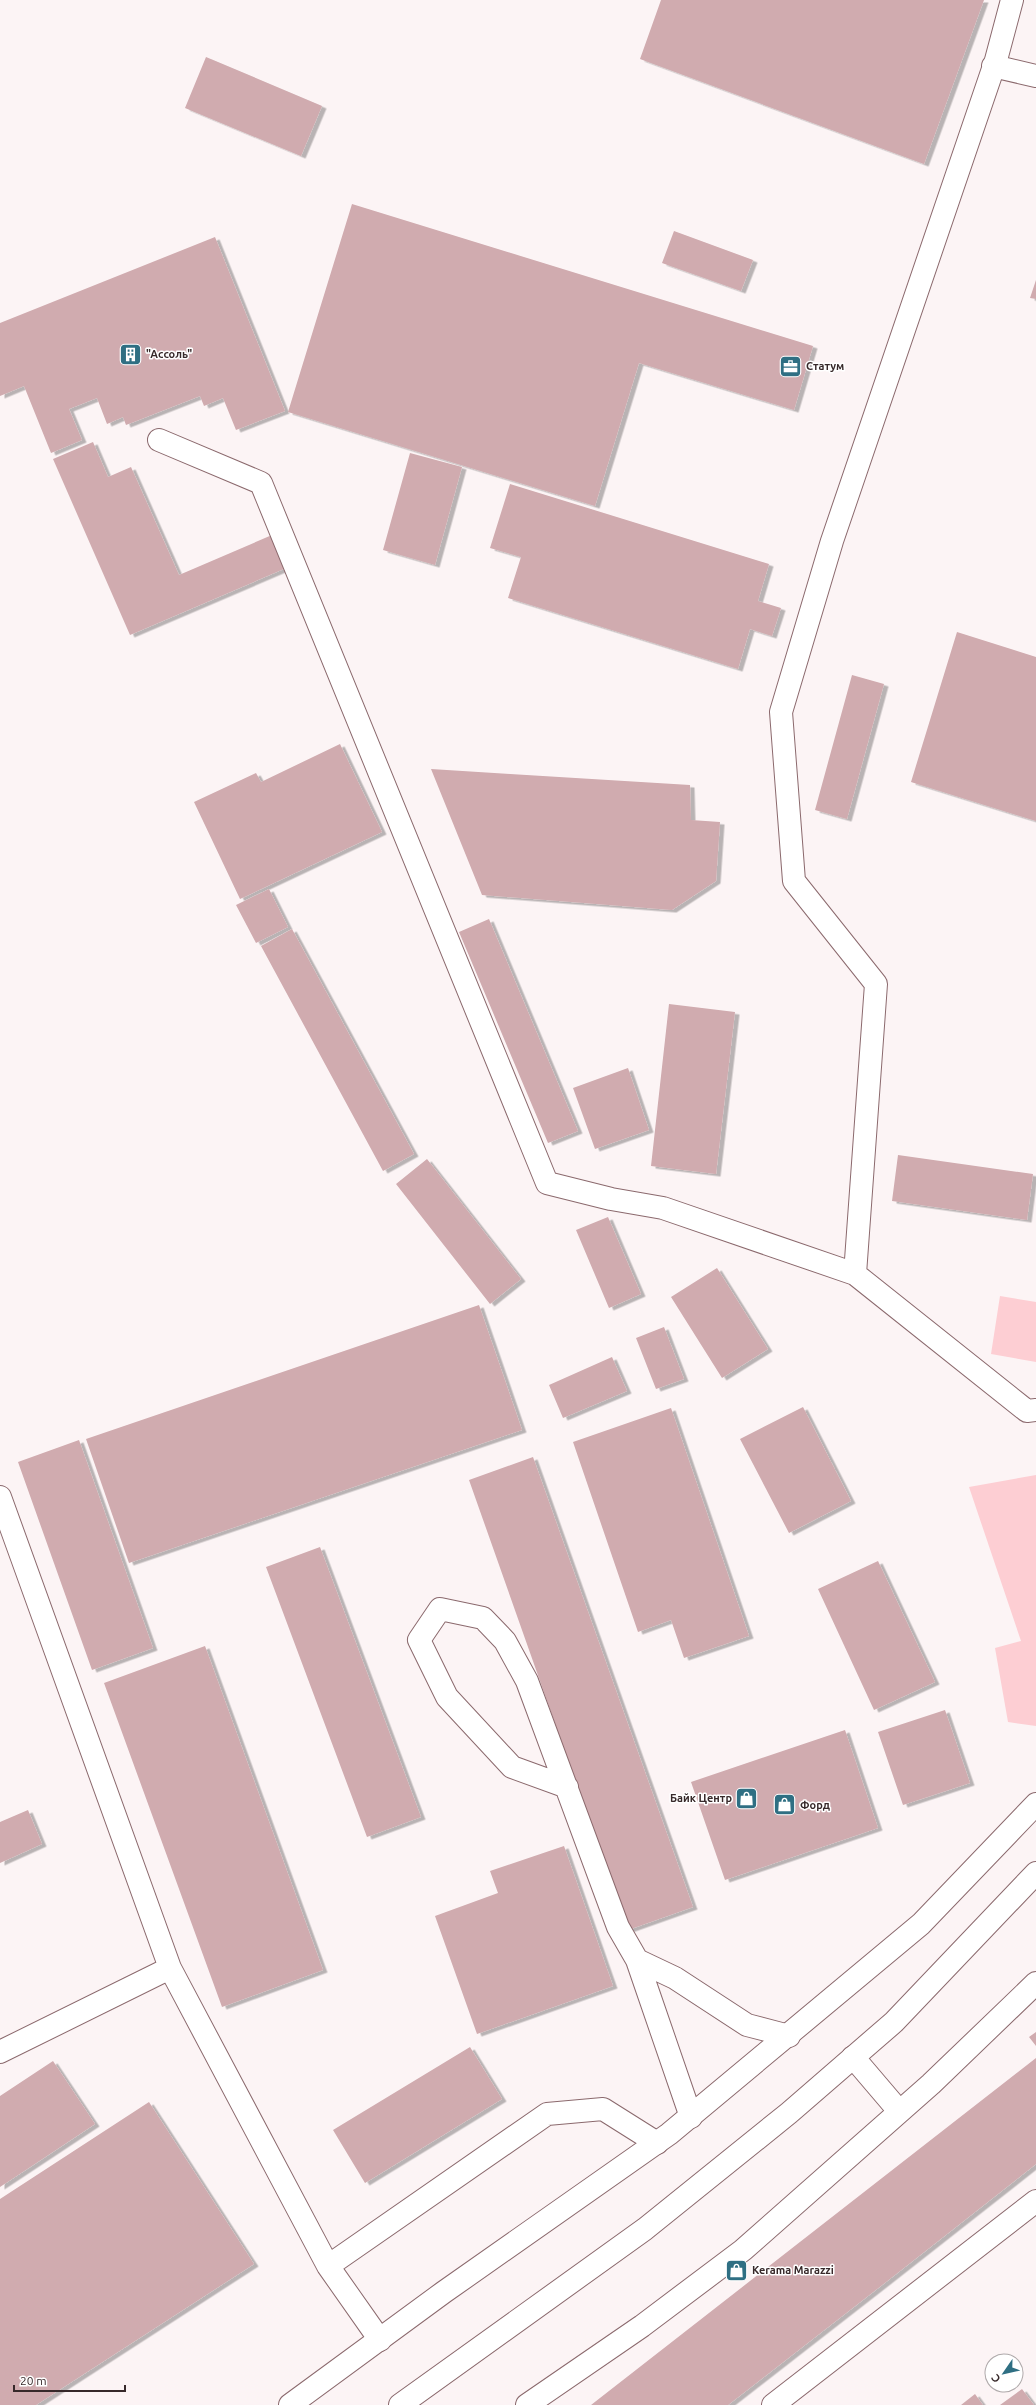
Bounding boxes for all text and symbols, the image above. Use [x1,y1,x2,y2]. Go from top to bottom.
building icon: "Ассоль" [118,341,144,367]
place label: "Ассоль" [146,348,192,360]
office icon: Статум [778,353,804,379]
place label: Статум [806,360,844,372]
shop icon: Байк Центр [734,1785,760,1811]
place label: Байк Центр [670,1792,732,1804]
shop icon: Форд [772,1792,798,1818]
place label: Форд [800,1799,830,1811]
shop icon: Kerama Marazzi [724,2257,750,2283]
place label: Kerama Marazzi [752,2264,834,2276]
north arrow [984,2353,1024,2393]
scale bar [14,2367,125,2393]
text: С [989,2372,1003,2385]
text: 20 m [20,2374,47,2387]

